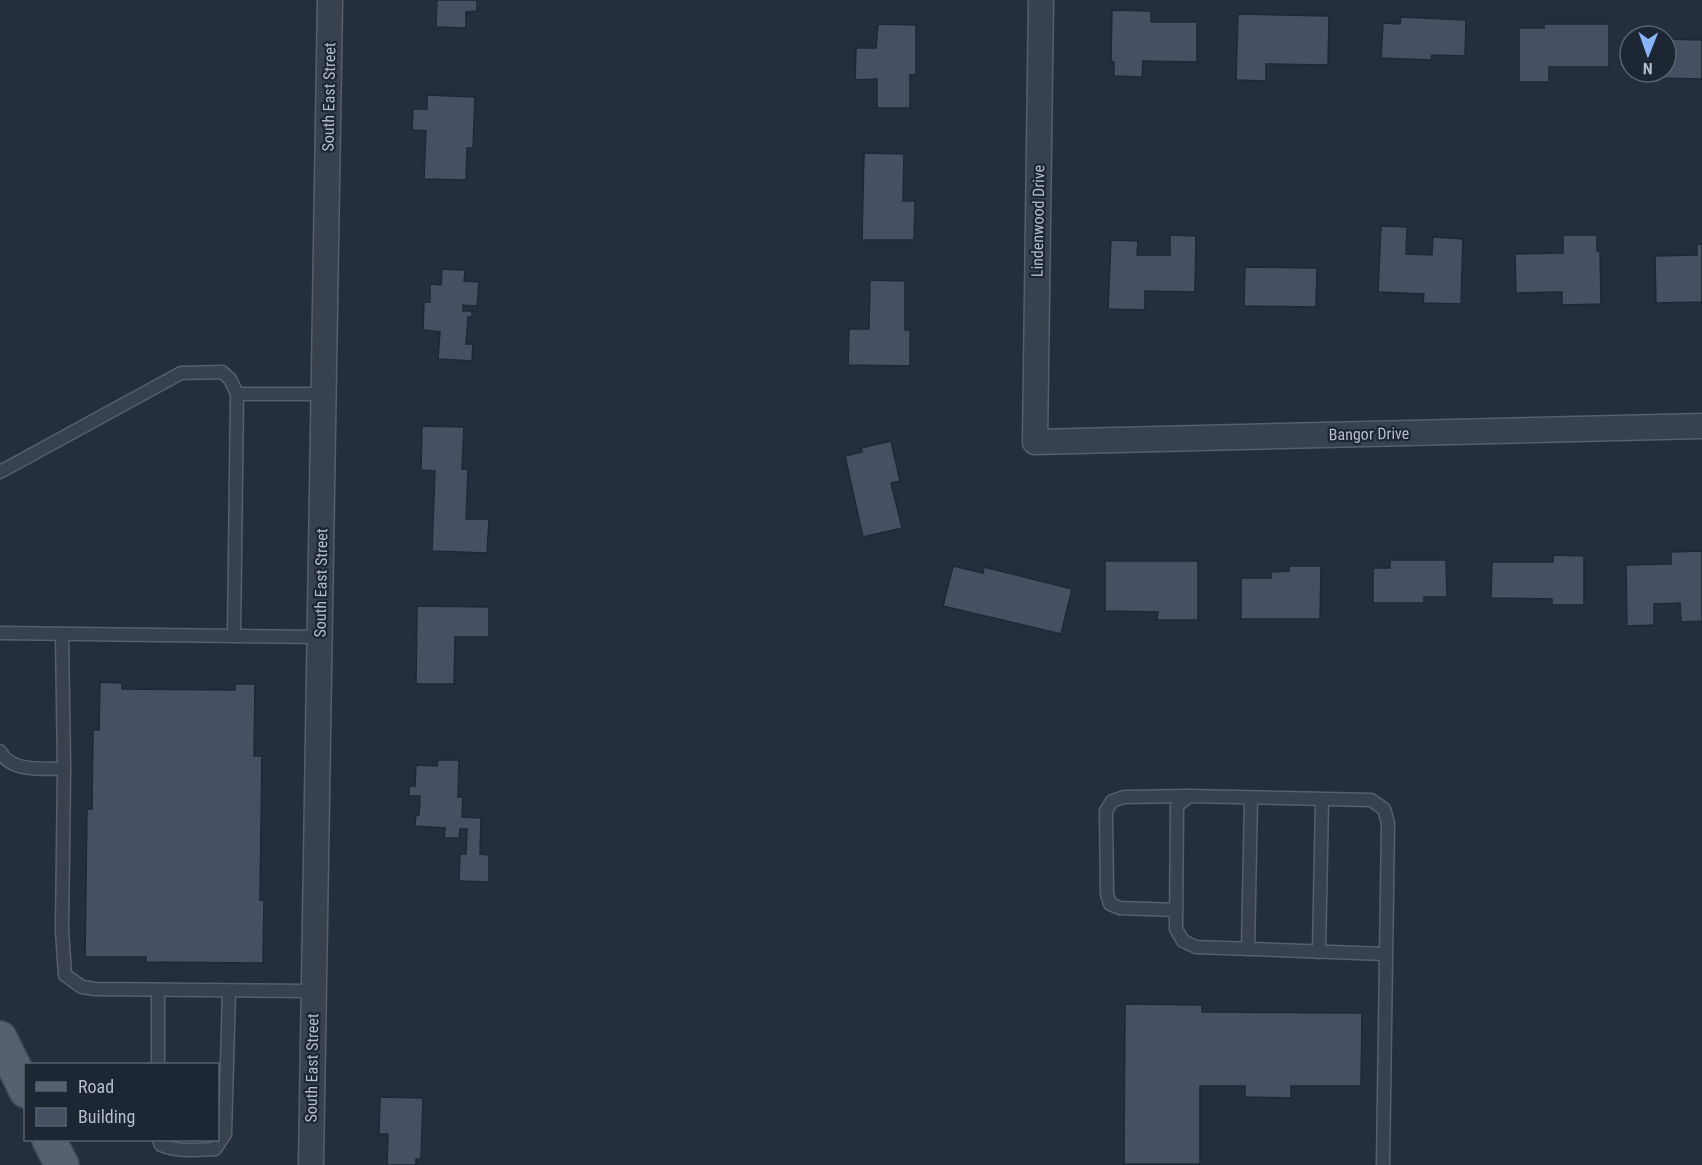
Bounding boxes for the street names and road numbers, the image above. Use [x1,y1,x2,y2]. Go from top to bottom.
street label: South East Street [319,42,339,152]
street label: Lindenwood Drive [1028,165,1048,277]
street label: Bangor Drive [1329,424,1409,444]
street label: South East Street [311,528,331,638]
street label: South East Street [302,1013,322,1123]

